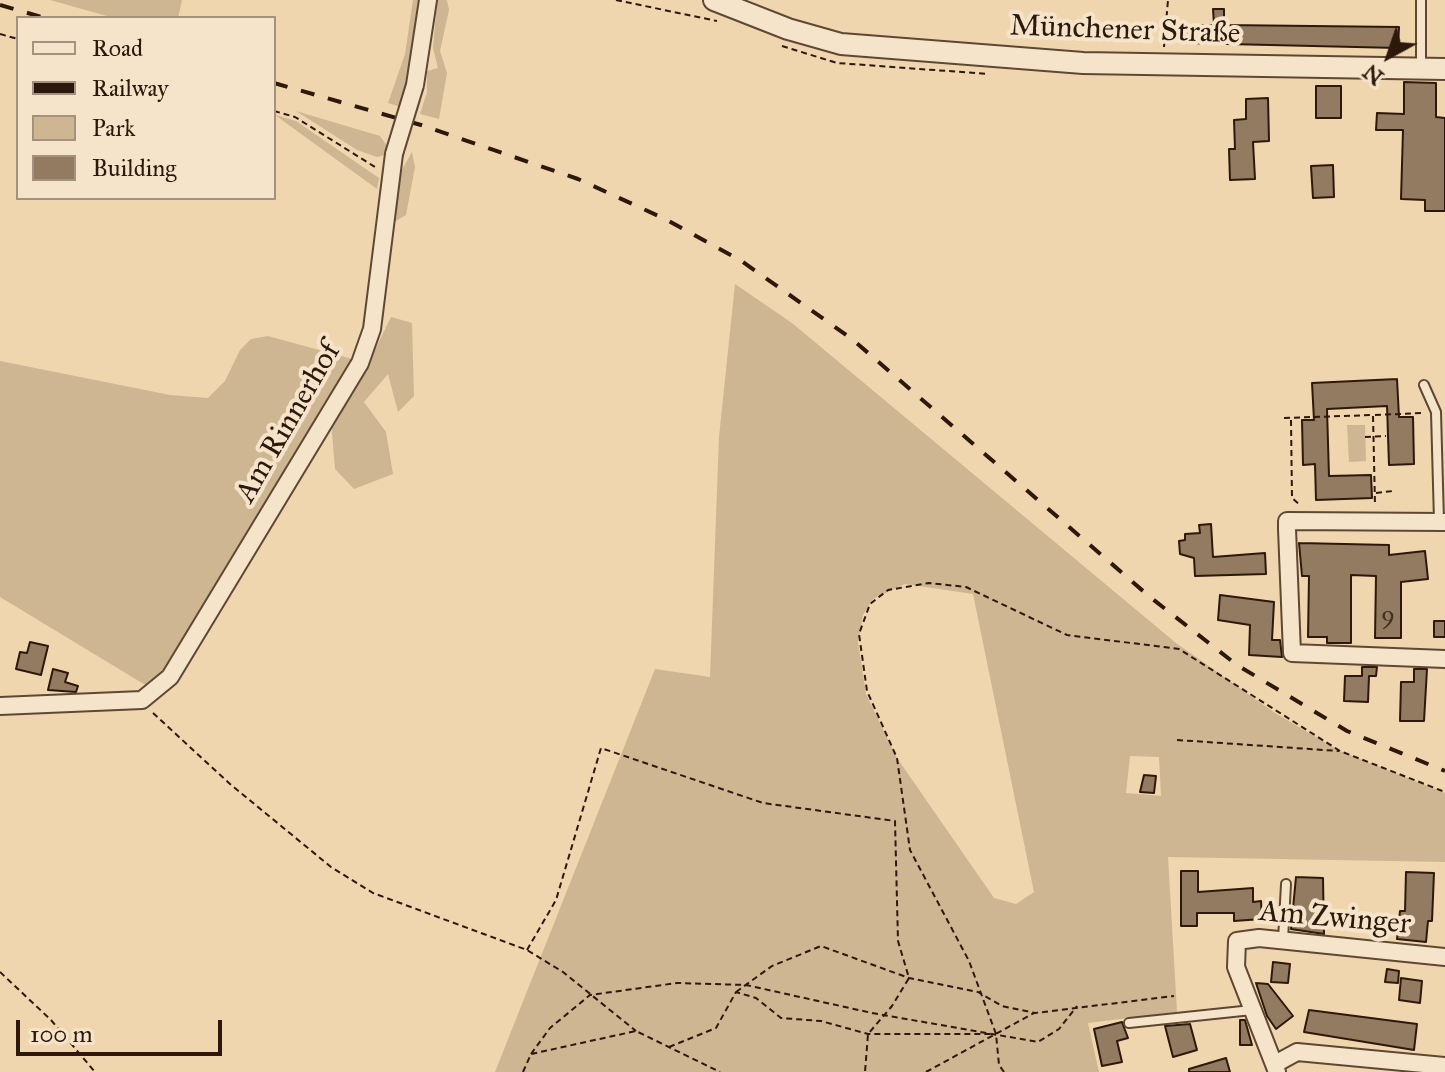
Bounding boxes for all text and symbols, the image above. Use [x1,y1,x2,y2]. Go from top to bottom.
street label: Münchener Straße [1009,9,1241,53]
legend [16,16,276,200]
north arrow [1349,16,1429,96]
text: Road [92,33,143,63]
text: N [1357,58,1389,91]
text: Railway [92,73,169,103]
text: Park [92,113,135,143]
text: Building [92,153,177,183]
street label: Am Rinnerhof [229,336,349,510]
house number: 9 [1381,601,1395,633]
street label: Am Zwinger [1258,894,1412,944]
scale bar [20,1004,226,1054]
text: 100 m [30,1019,93,1049]

